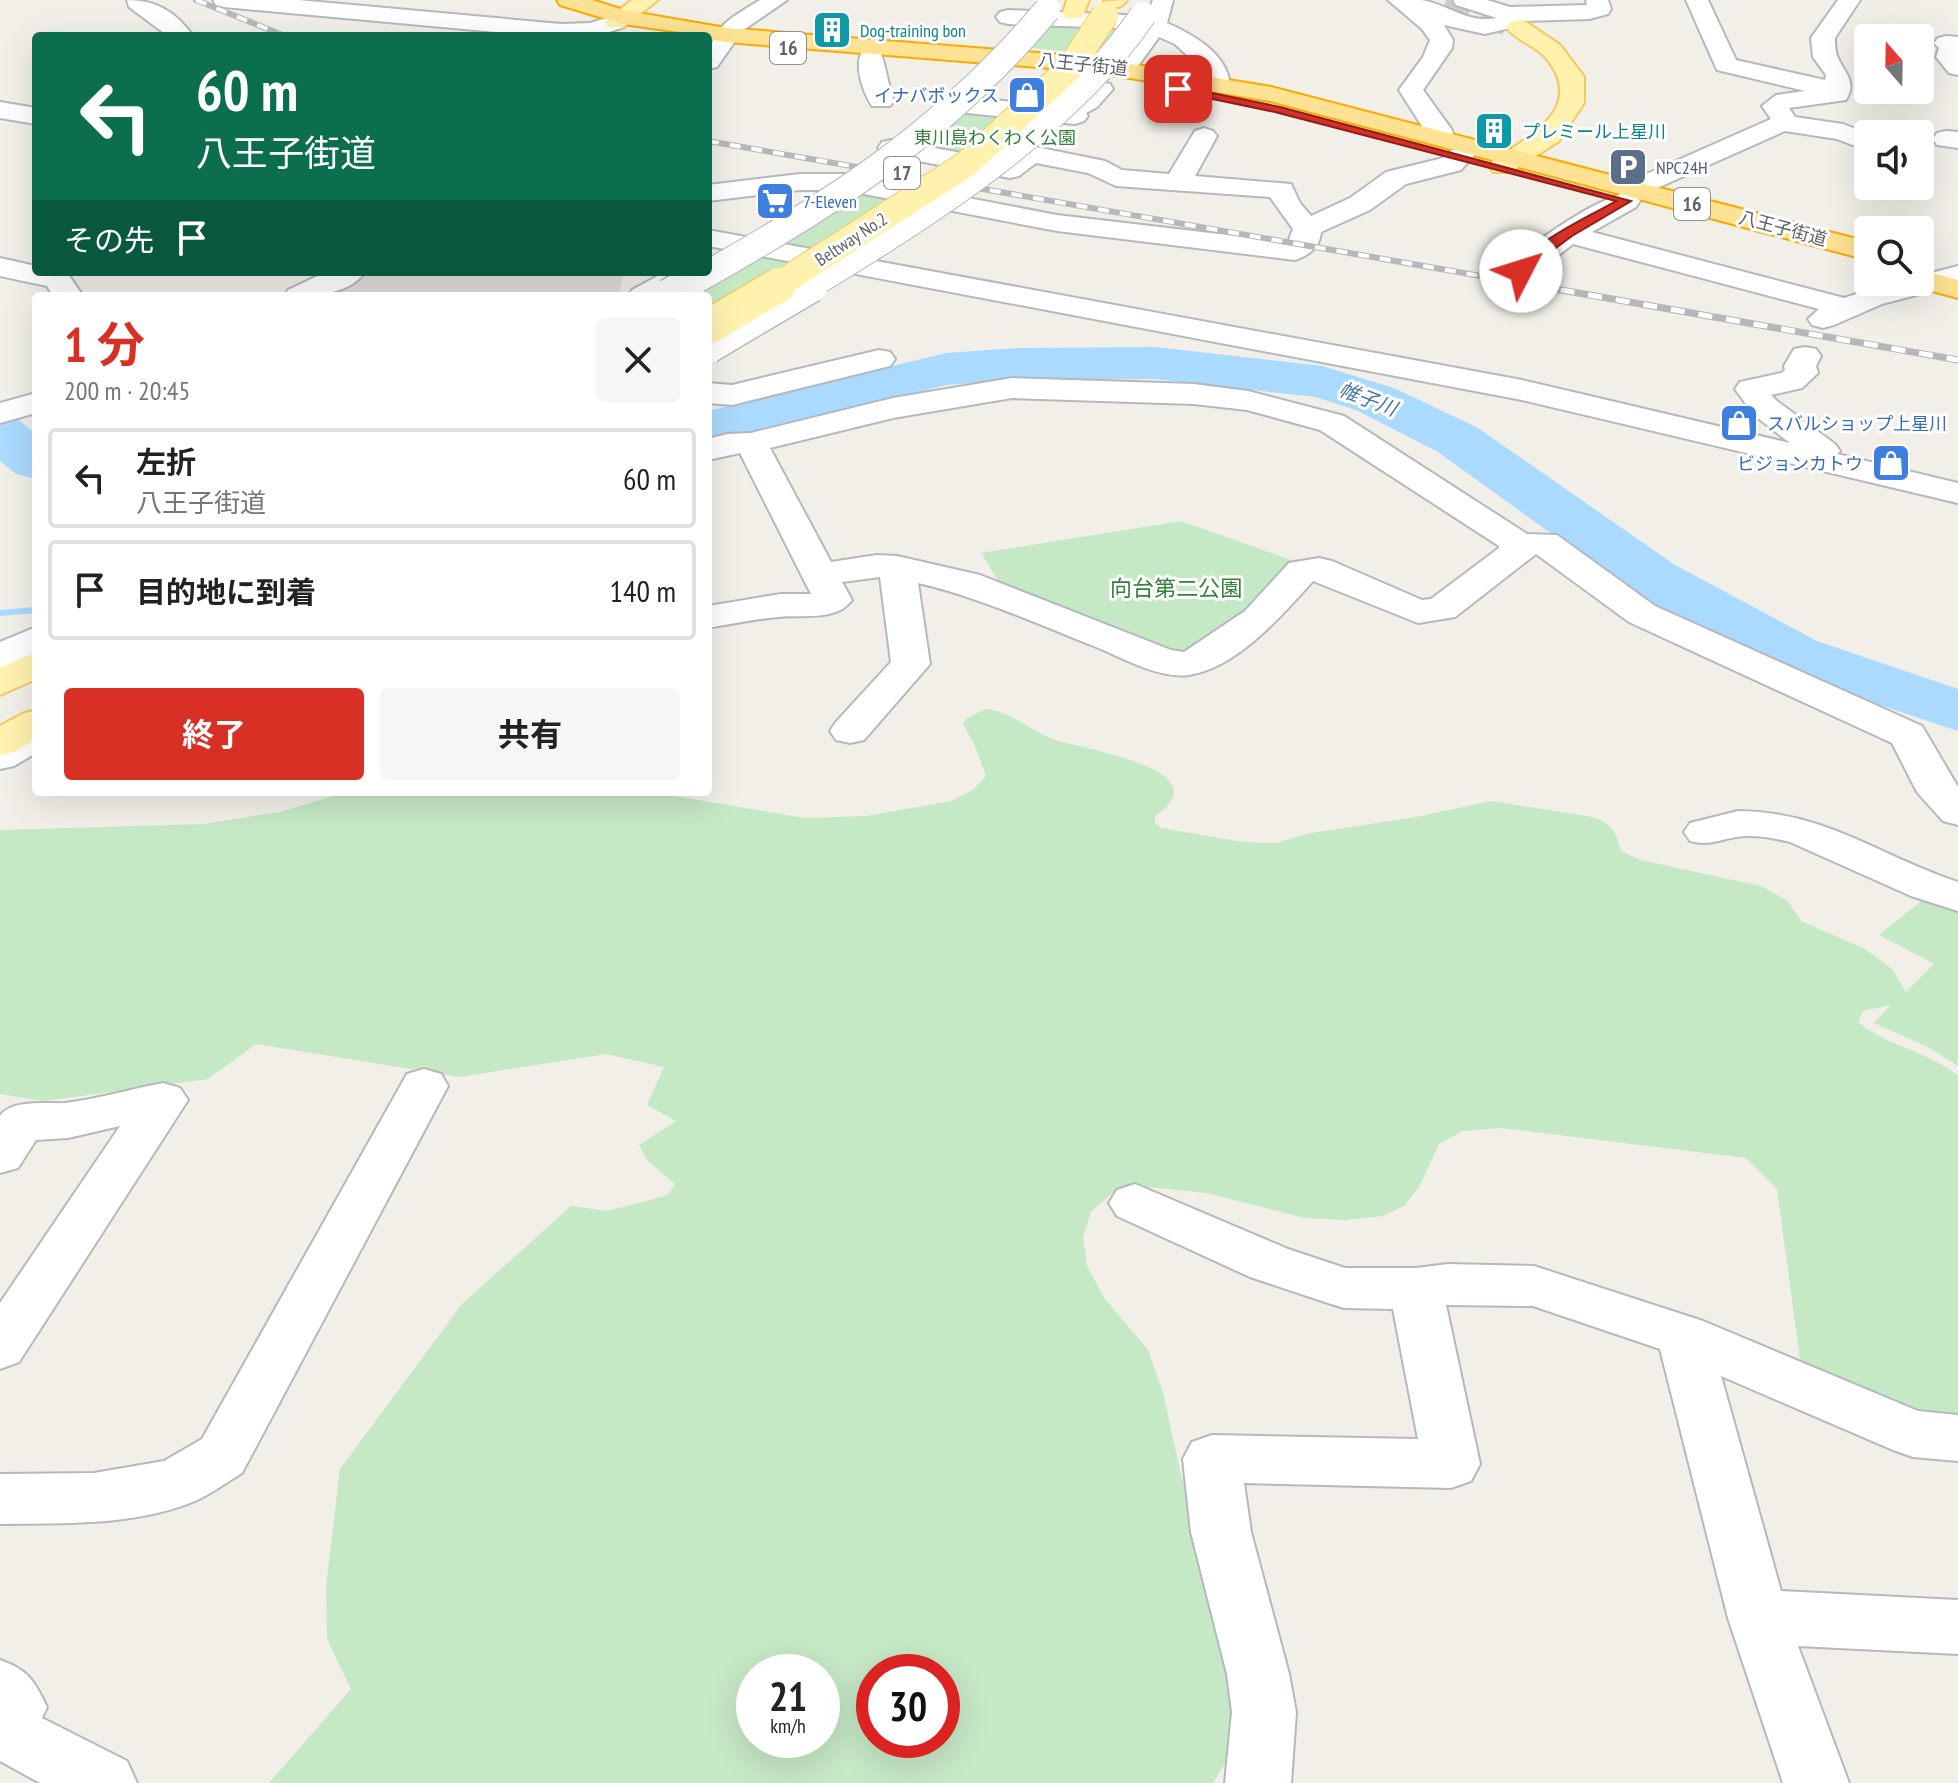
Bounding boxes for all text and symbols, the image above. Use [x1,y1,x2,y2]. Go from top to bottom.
building icon: Dog-training bon [811,9,853,51]
place label: Dog-training bon [860,19,966,42]
north arrow [1854,24,1934,104]
map controls [1854,24,1934,296]
road number: 16 [770,32,806,64]
street label: 八王子街道 [1037,48,1129,80]
text: 60 m [196,54,298,126]
pin [1144,55,1212,123]
icon: left [64,64,168,168]
icon: arrive [1156,67,1200,111]
shop icon: イナバボックス [1006,74,1048,116]
place label: イナバボックス [874,84,999,107]
building icon: プレミール上星川 [1473,110,1515,152]
place label: プレミール上星川 [1522,120,1666,143]
button: sound [1854,120,1934,200]
park label: 東川島わくわく公園 [914,126,1076,149]
text: 八王子街道 [196,129,376,176]
parking icon: NPC24H [1607,146,1649,188]
place label: NPC24H [1656,156,1708,179]
road number: 17 [884,157,920,189]
supermarket icon: 7-Eleven [754,180,796,222]
road number: 16 [1674,188,1710,220]
place label: 7-Eleven [803,190,857,213]
street label: 八王子街道 [1737,205,1829,251]
street label: Beltway No.2 [810,207,892,271]
icon: arrive [170,216,214,260]
button: search [1854,216,1934,296]
text: その先 [64,220,154,259]
position arrow [1479,229,1563,313]
text: 1 分 [64,313,145,375]
button: close [596,318,680,402]
text: 200 m · 20:45 [64,374,190,407]
water label: 帷子川 [1335,376,1403,423]
shop icon: スバルショップ上星川 [1718,402,1760,444]
place label: スバルショップ上星川 [1767,412,1947,435]
text: 左折 [136,442,196,481]
shop icon: ビジョンカトウ [1870,442,1912,484]
place label: ビジョンカトウ [1737,452,1863,475]
icon: left [68,456,112,500]
text: 60 m [623,459,676,498]
text: 八王子街道 [136,486,266,519]
icon: arrive [68,568,112,612]
text: 140 m [610,571,676,610]
text: 目的地に到着 [136,572,316,611]
park label: 向台第二公園 [1110,574,1242,602]
button: 終了 [64,688,364,780]
button: 共有 [380,688,680,780]
speed limit sign: 30 [856,1654,960,1758]
text: 21 [769,1670,807,1722]
text: km/h [770,1713,806,1739]

